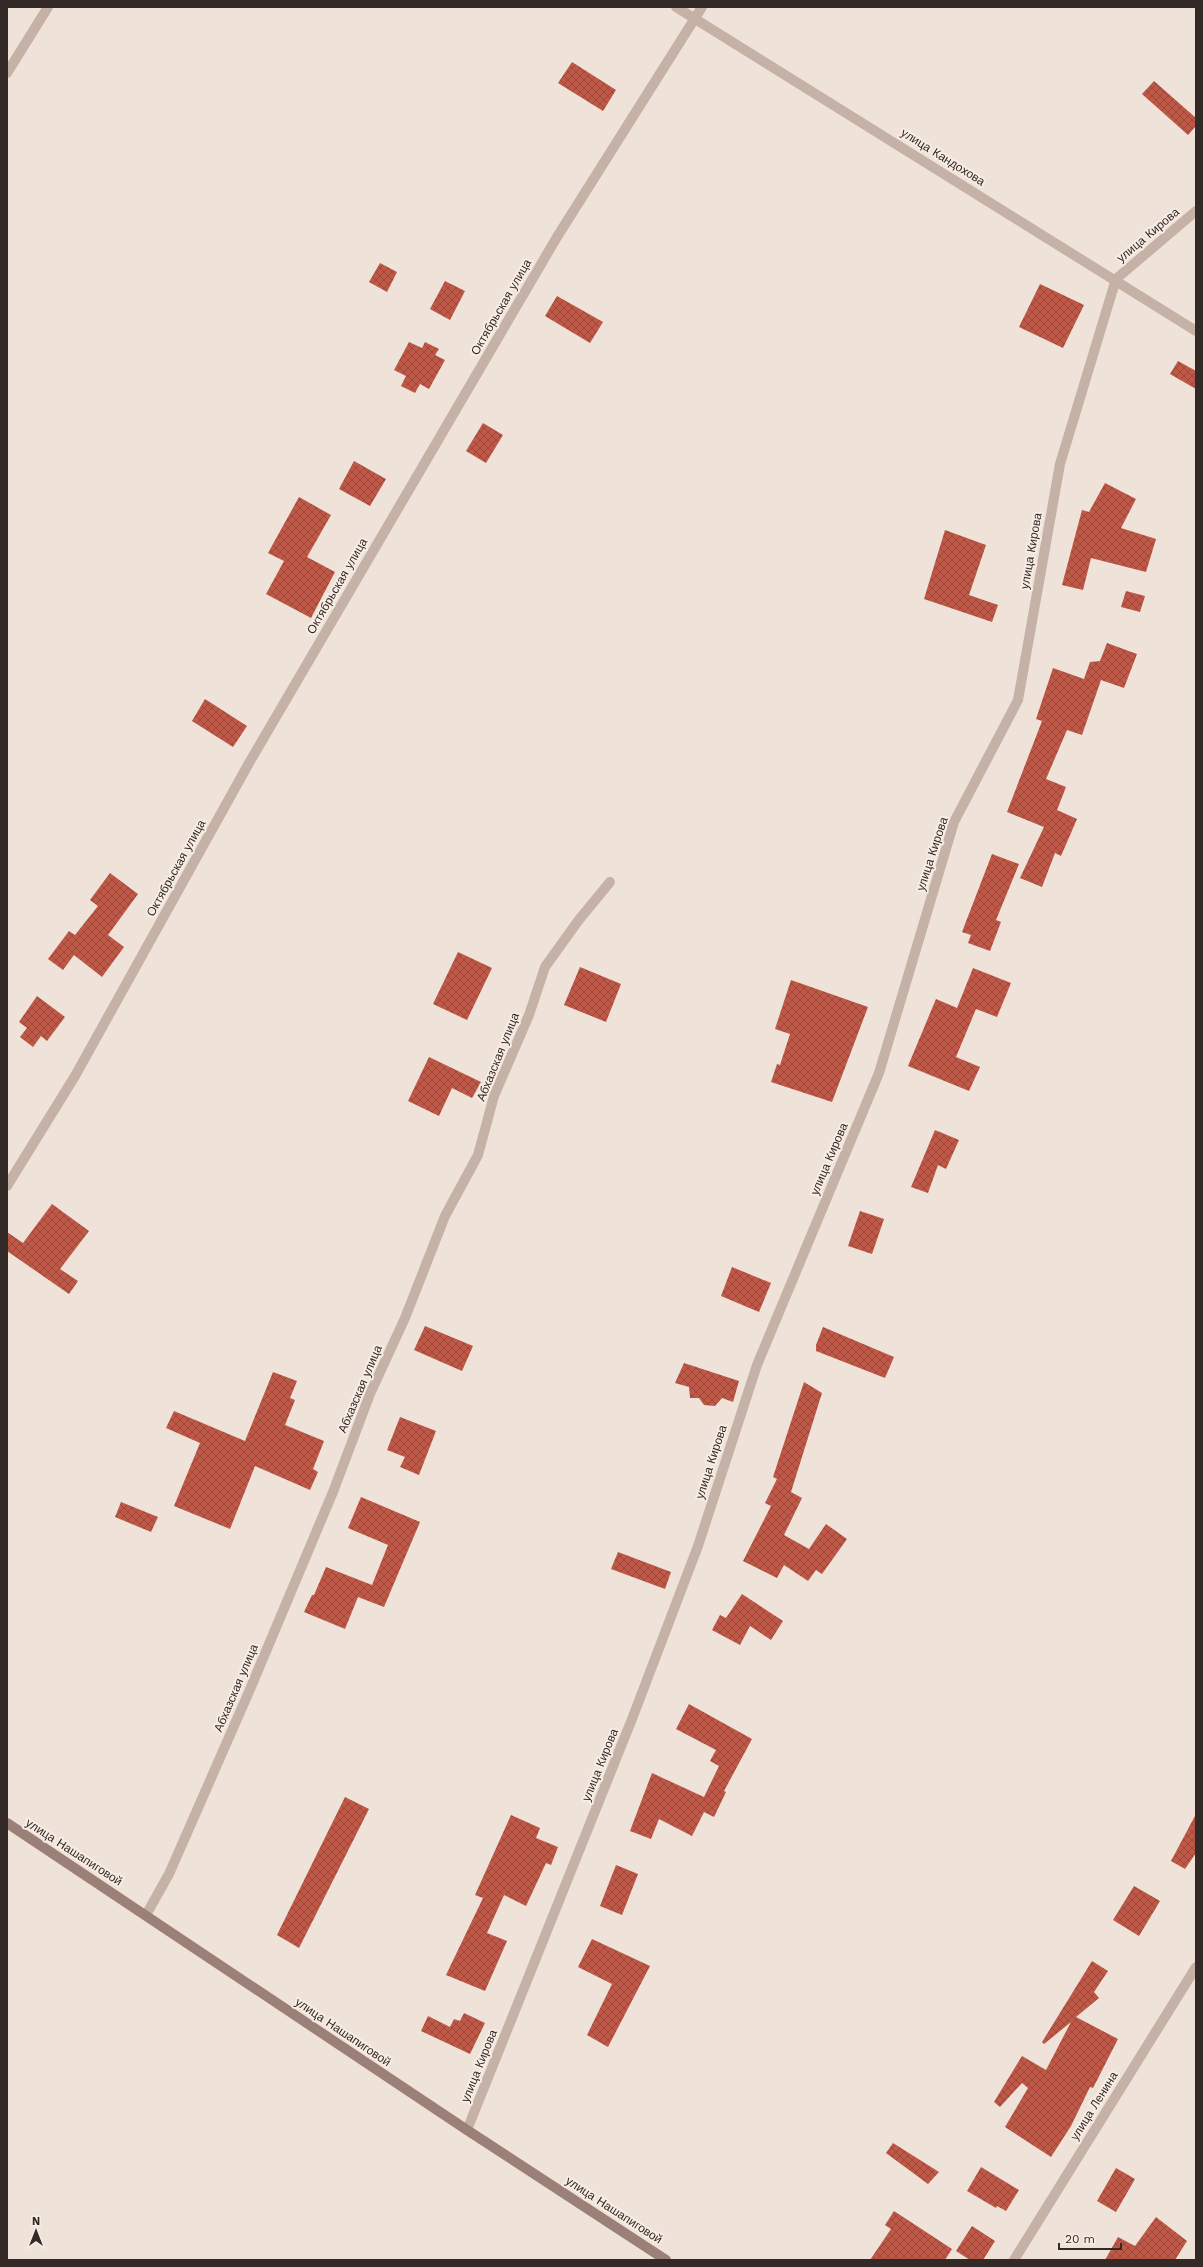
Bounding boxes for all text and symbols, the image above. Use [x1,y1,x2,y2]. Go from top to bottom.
street label: улица Кандохова [898,126,988,189]
street label: улица Кирова [1114,205,1182,265]
street label: Октябрьская улица [468,256,534,357]
street label: улица Кирова [1017,512,1045,590]
street label: Октябрьская улица [304,535,370,636]
street label: улица Кирова [913,815,951,893]
street label: Октябрьская улица [144,817,209,919]
street label: Абхазская улица [474,1010,522,1103]
street label: улица Кирова [808,1121,851,1197]
street label: Абхазская улица [335,1343,385,1435]
street label: улица Кирова [692,1423,730,1501]
street label: Абхазская улица [211,1642,261,1734]
street label: улица Кирова [579,1726,621,1803]
street label: улица Нашапиговой [23,1816,125,1888]
street label: улица Нашапиговой [293,1995,393,2069]
street label: улица Кирова [458,2027,500,2104]
street label: улица Ленина [1067,2069,1121,2143]
street label: улица Нашапиговой [563,2174,665,2246]
north arrow [16,2211,56,2251]
text: N [32,2215,40,2228]
scale bar [1059,2225,1121,2251]
text: 20 m [1065,2232,1095,2246]

